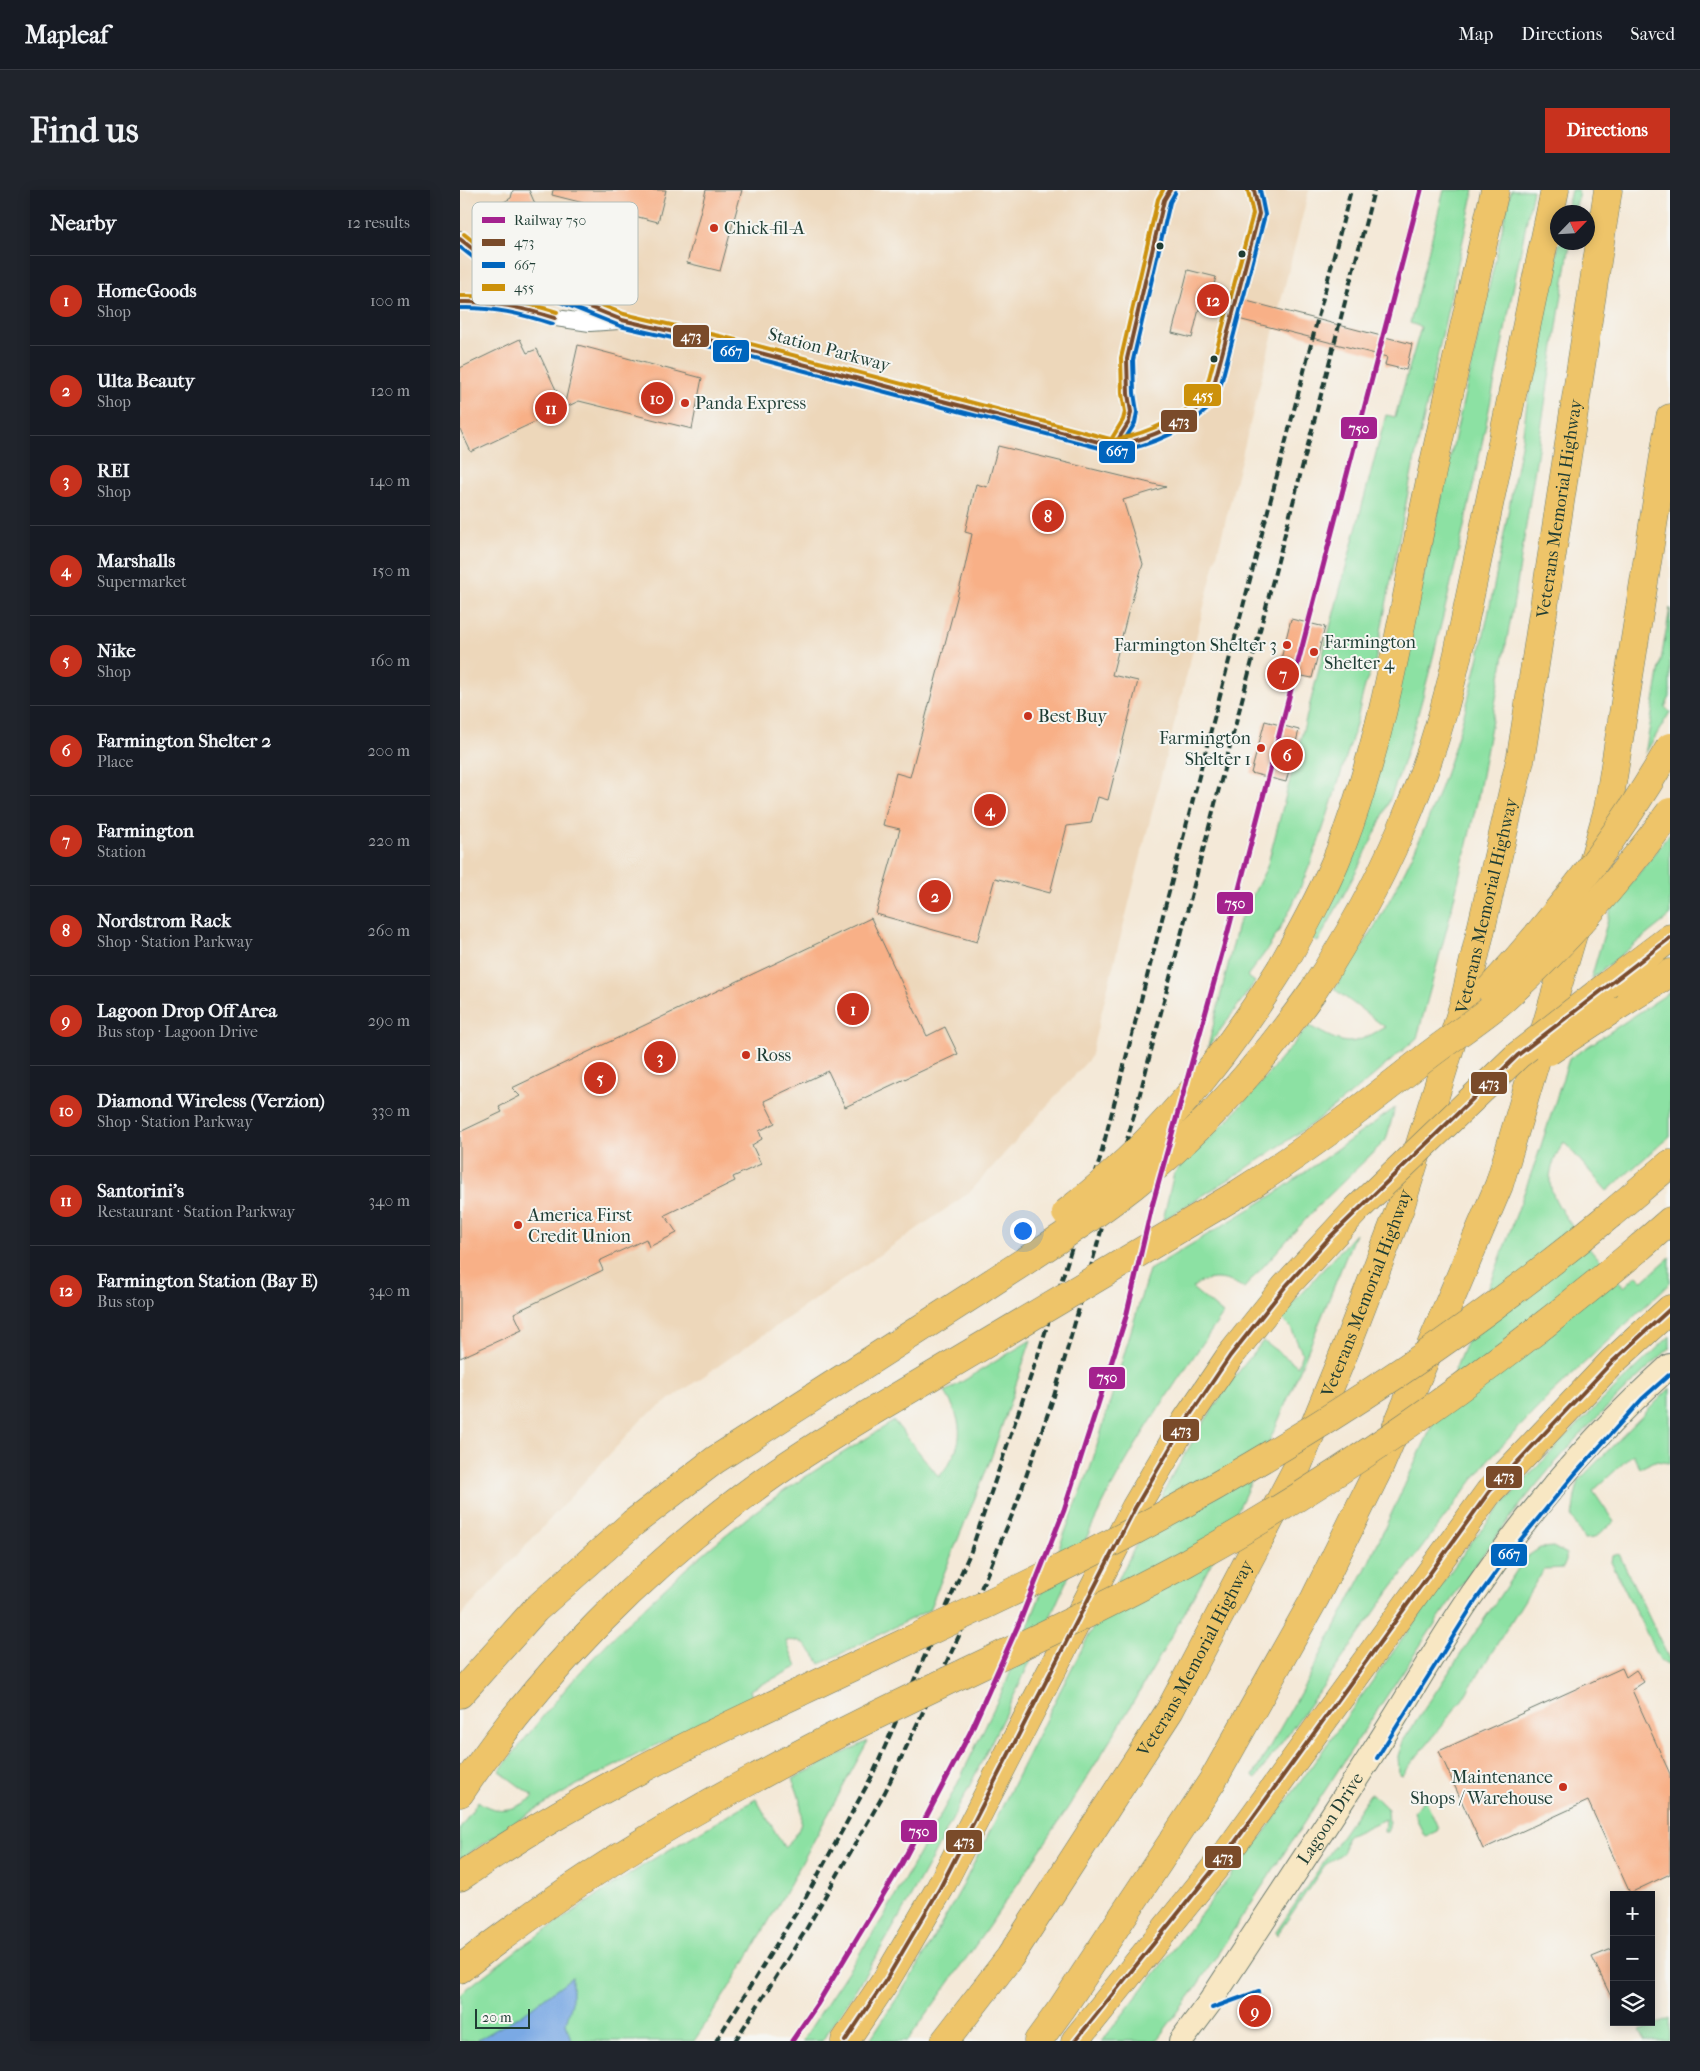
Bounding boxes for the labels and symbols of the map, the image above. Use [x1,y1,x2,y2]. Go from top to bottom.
legend [472,202,638,305]
north arrow [1550,205,1595,250]
text: Railway 750 [514,212,586,229]
place label: Chick-fil-A [724,218,805,239]
marker: Chick-fil-A [708,222,720,234]
text: 473 [514,234,534,251]
unlabelled marker [1155,241,1165,251]
unlabelled marker [1237,249,1247,259]
text: 667 [514,257,536,274]
text: 455 [514,279,534,296]
pin: 12 [1197,281,1229,319]
line badge: 473 [672,324,710,348]
street label: Station Parkway [766,324,894,377]
text: 473 [680,328,701,345]
line badge: 667 [712,339,750,363]
text: 667 [720,343,742,360]
unlabelled marker [1209,354,1219,364]
pin: 10 [641,379,673,417]
line badge: 455 [1183,383,1222,407]
text: 455 [1192,387,1213,404]
pin: 11 [535,389,567,427]
place label: Panda Express [695,393,806,414]
street label: Veterans Memorial Highway [1532,396,1586,620]
marker: Panda Express [679,397,691,409]
line badge: 473 [1160,409,1198,433]
text: 473 [1168,413,1189,430]
line badge: 750 [1340,416,1378,440]
text: 750 [1348,420,1370,437]
line badge: 667 [1098,440,1136,464]
text: 667 [1106,443,1128,460]
pin: 8 [1032,497,1064,535]
place label: Farmington Shelter 4 [1324,632,1417,674]
place label: Farmington Shelter 3 [1114,635,1277,656]
marker: Farmington Shelter 3 [1281,639,1293,651]
marker: Farmington Shelter 4 [1308,646,1320,658]
pin: 7 [1267,655,1299,693]
place label: Best Buy [1038,706,1108,727]
marker: Best Buy [1022,710,1034,722]
place label: Farmington Shelter 1 [1159,728,1252,770]
pin: 6 [1271,736,1303,774]
marker: Farmington Shelter 1 [1255,742,1267,754]
pin: 4 [974,791,1006,829]
street label: Veterans Memorial Highway [1450,794,1522,1017]
pin: 2 [919,877,951,915]
line badge: 750 [1216,891,1254,915]
text: 750 [1224,895,1246,912]
pin: 1 [837,990,869,1028]
pin: 3 [644,1038,676,1076]
place label: Ross [756,1045,792,1066]
marker: Ross [740,1049,752,1061]
pin: 5 [584,1059,616,1097]
line badge: 473 [1470,1071,1508,1095]
text: 473 [1478,1075,1499,1092]
street label: Veterans Memorial Highway [1316,1185,1416,1401]
place label: America First Credit Union [527,1205,633,1247]
your location [1010,1218,1036,1244]
marker: America First Credit Union [512,1219,524,1231]
line badge: 750 [1088,1366,1126,1390]
text: 750 [1096,1369,1118,1386]
line badge: 473 [1162,1418,1200,1442]
text: 473 [1170,1422,1191,1439]
line badge: 473 [1485,1465,1523,1489]
text: 473 [1493,1468,1514,1485]
line badge: 667 [1490,1543,1528,1567]
text: 667 [1498,1546,1520,1563]
street label: Veterans Memorial Highway [1132,1555,1258,1761]
place label: Maintenance Shops / Warehouse [1410,1767,1553,1809]
street label: Lagoon Drive [1293,1769,1368,1868]
marker: Maintenance Shops / Warehouse [1557,1781,1569,1793]
line badge: 750 [900,1819,938,1843]
text: 750 [908,1823,930,1840]
line badge: 473 [945,1829,983,1853]
text: 473 [953,1833,974,1850]
line badge: 473 [1204,1845,1242,1869]
text: 473 [1212,1849,1233,1866]
pin: 9 [1239,1992,1271,2030]
scale bar [475,2006,530,2029]

